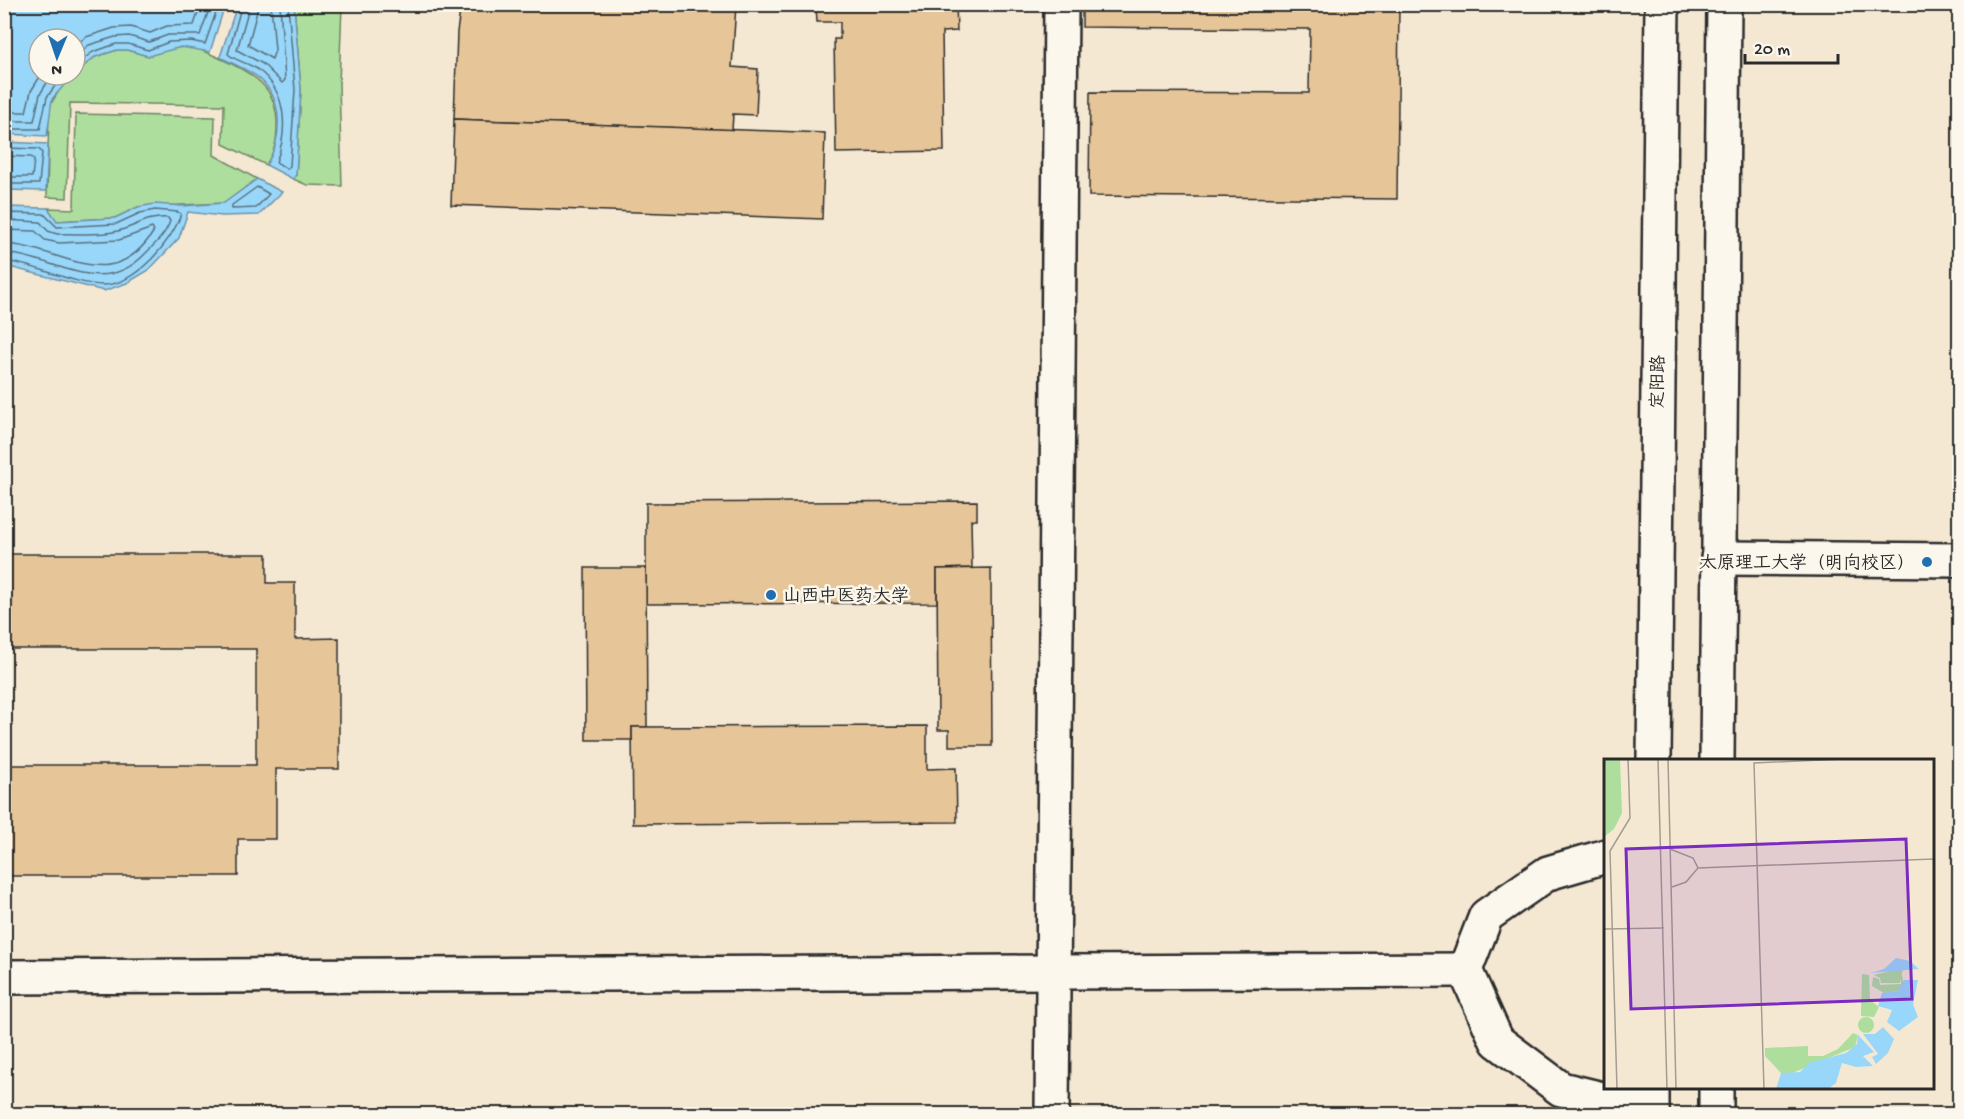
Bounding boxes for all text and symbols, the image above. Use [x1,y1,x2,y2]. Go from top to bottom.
north arrow [27,27,87,87]
scale bar [1745,27,1838,65]
text: 20 m [1754,40,1790,61]
text: N [50,59,62,78]
street label: 定阳路 [1648,355,1670,409]
place label: 太原理工大学（明向校区） [1699,553,1915,575]
marker: 太原理工大学（明向校区） [1920,555,1934,569]
place label: 山西中医药大学 [783,586,909,608]
marker: 山西中医药大学 [764,588,778,602]
inset map [1604,759,1934,1089]

